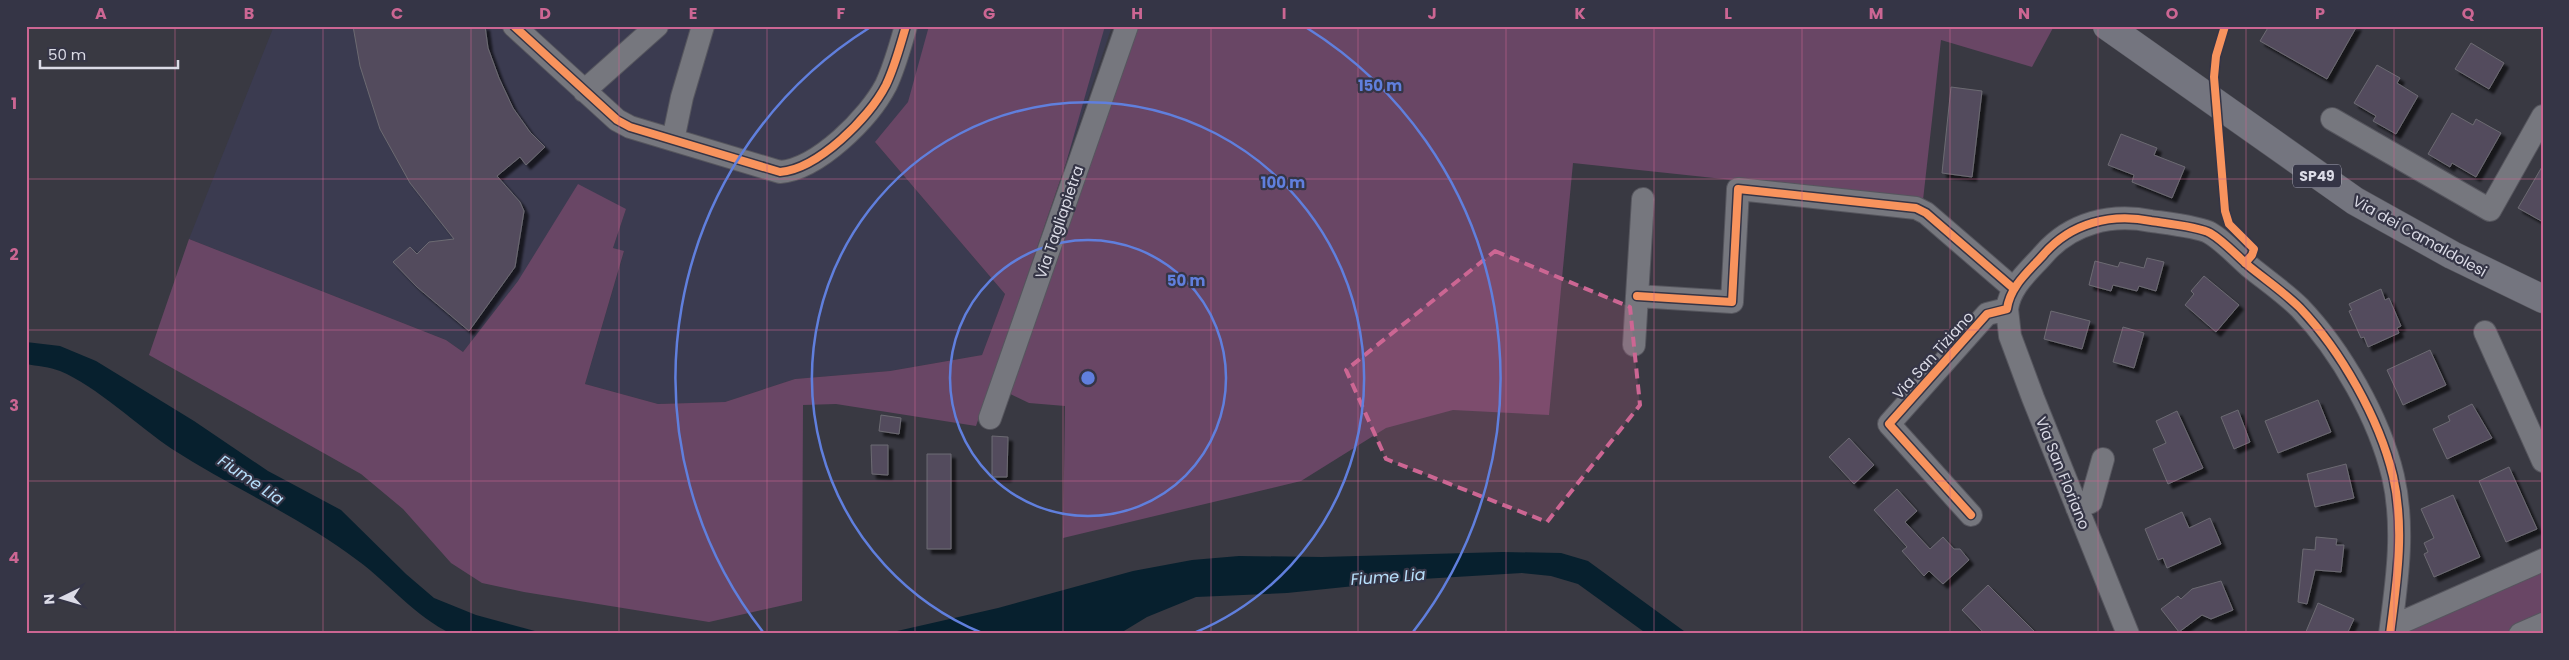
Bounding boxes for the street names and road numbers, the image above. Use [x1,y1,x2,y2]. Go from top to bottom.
street label: Via Tagliapietra [1030,163,1088,281]
road number: SP49 [2293,165,2341,188]
street label: Via dei Camaldolesi [2349,190,2491,282]
street label: Via San Tiziano [1888,306,1978,404]
street label: Via San Floriano [2031,413,2095,533]

